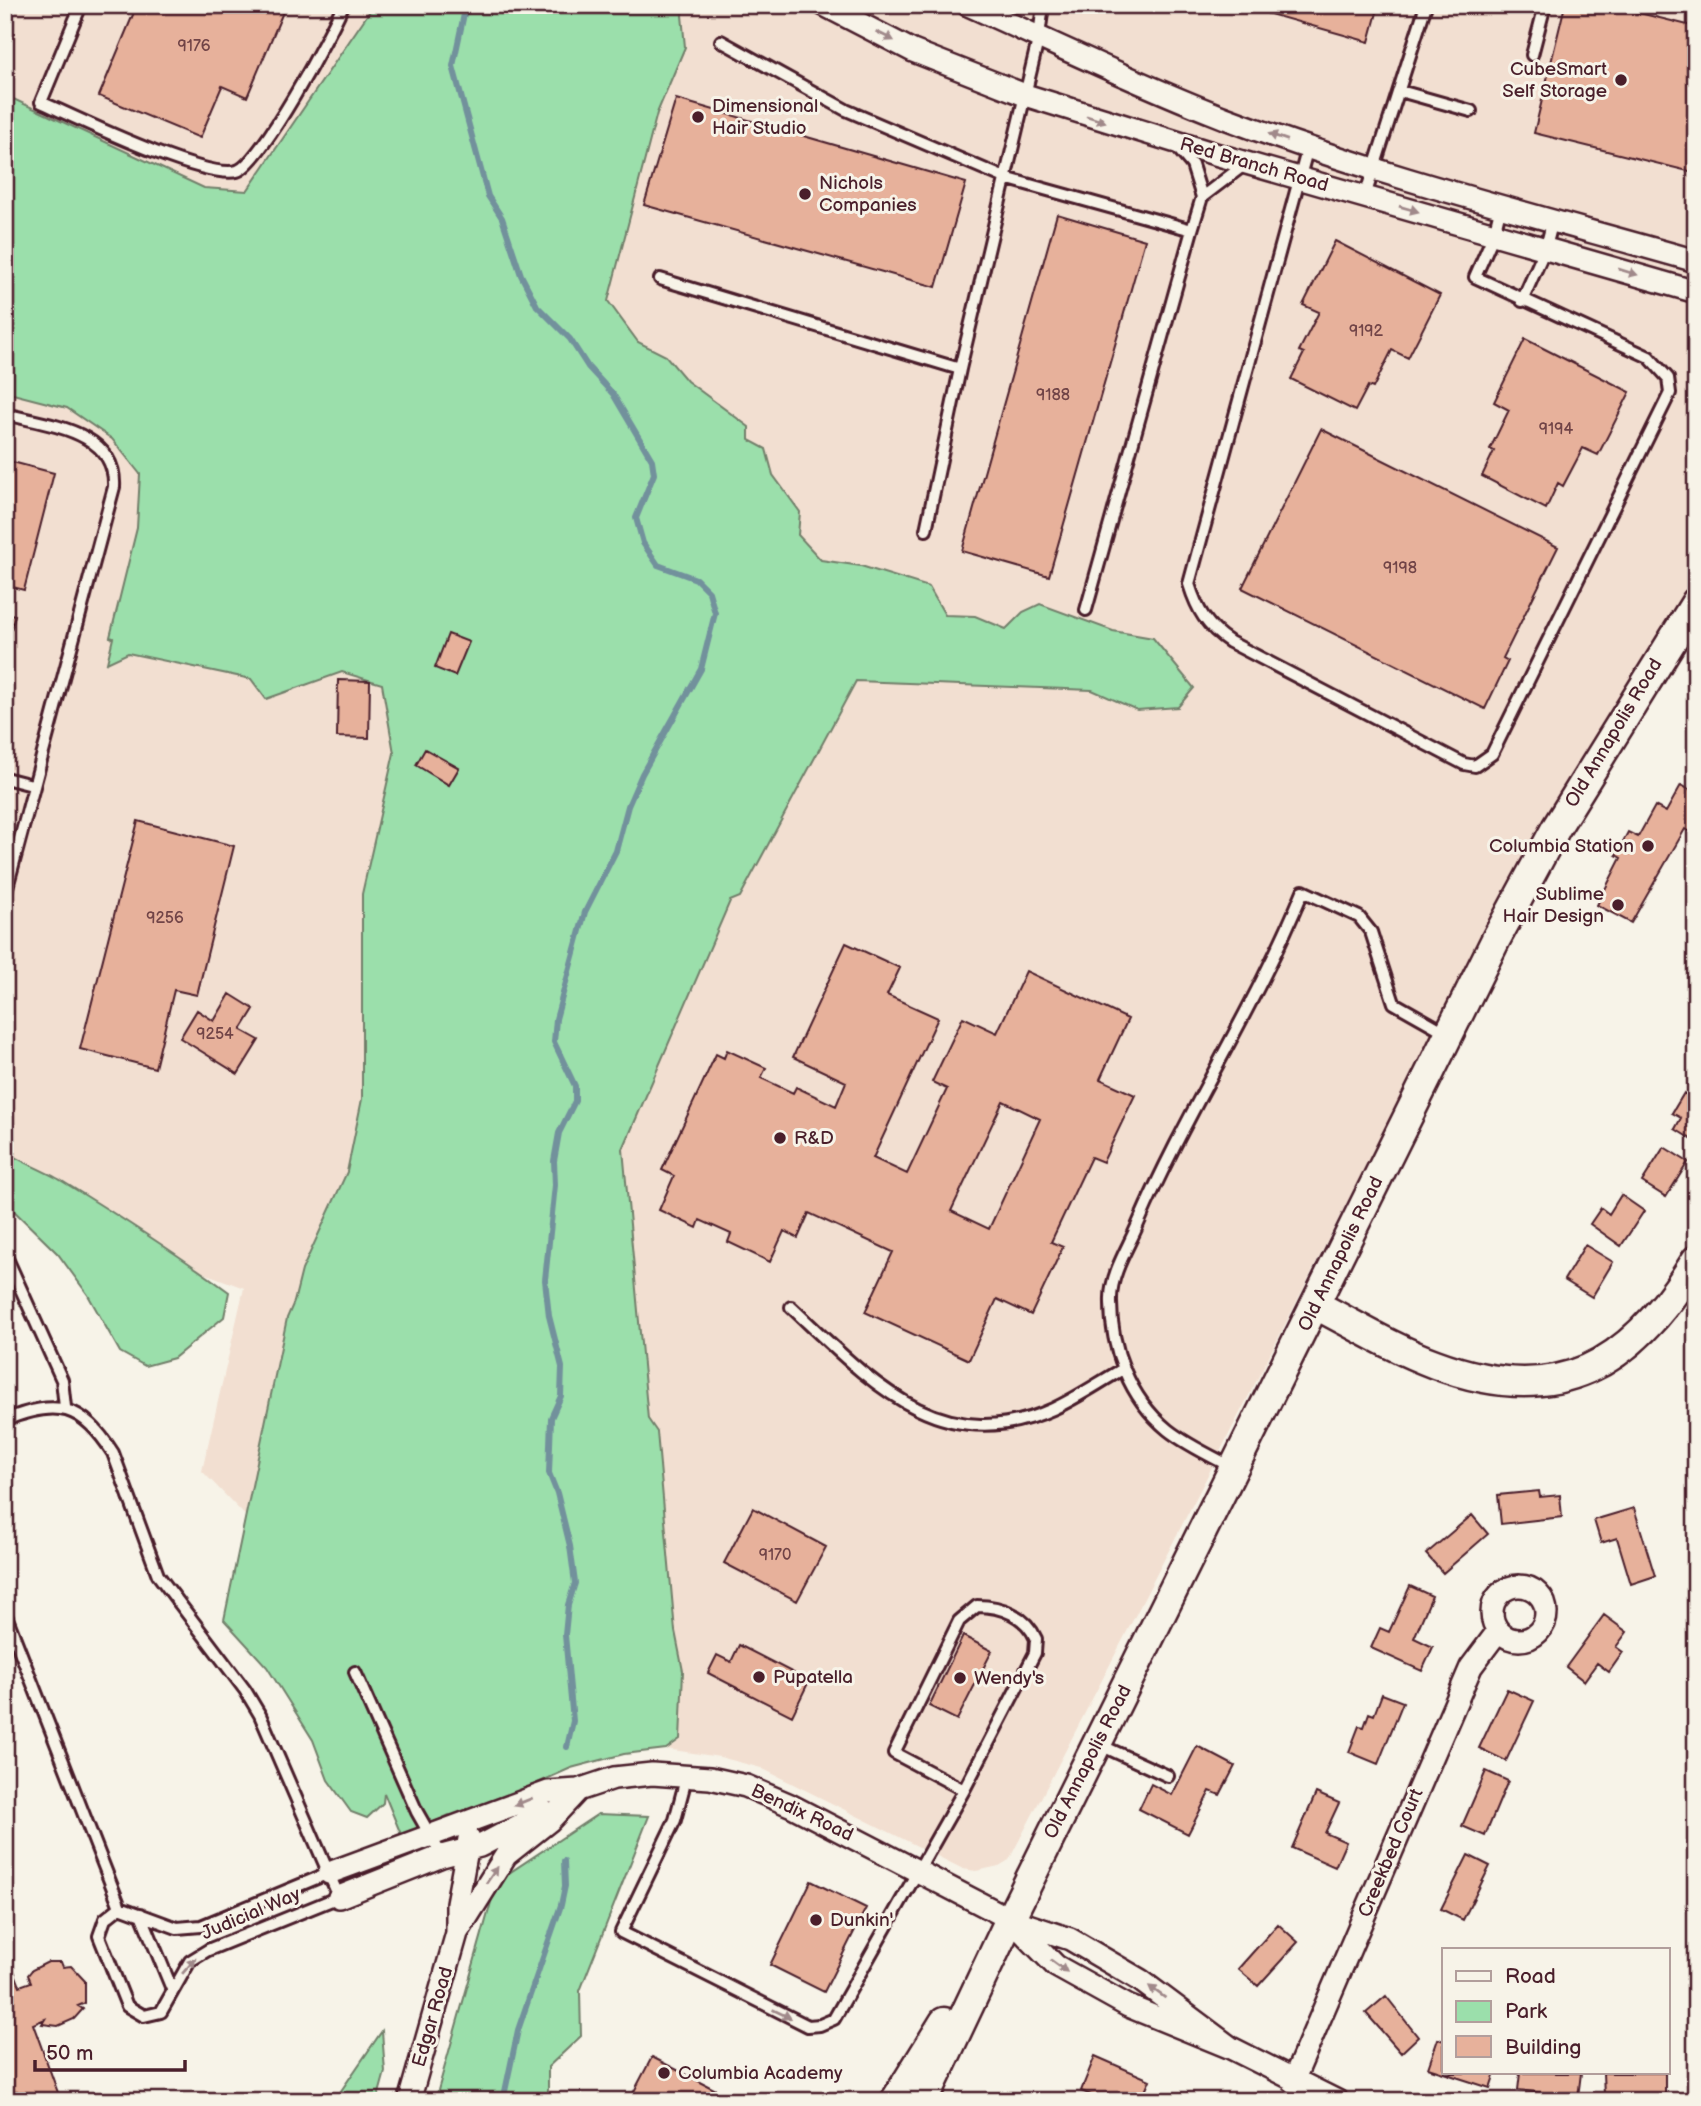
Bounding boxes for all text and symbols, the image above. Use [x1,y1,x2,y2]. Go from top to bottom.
one-way arrow [875,31,895,42]
house number: 9176 [177,37,211,56]
place label: CubeSmart Self Storage [1502,58,1607,103]
marker: CubeSmart Self Storage [1613,72,1629,88]
place label: Dimensional Hair Studio [712,95,818,140]
marker: Dimensional Hair Studio [690,109,706,125]
one-way arrow [1086,114,1107,124]
one-way arrow [1268,131,1289,142]
street label: Red Branch Road [1177,133,1331,197]
place label: Nichols Companies [819,172,917,217]
marker: Nichols Companies [797,186,813,202]
one-way arrow [1398,204,1420,215]
one-way arrow [1618,267,1639,277]
house number: 9192 [1349,322,1384,341]
house number: 9188 [1036,386,1070,405]
house number: 9194 [1539,420,1573,439]
house number: 9198 [1383,559,1417,578]
street label: Old Annapolis Road [1561,654,1667,812]
place label: Columbia Station [1489,835,1634,858]
marker: Columbia Station [1640,838,1656,854]
place label: Sublime Hair Design [1503,883,1604,928]
marker: Sublime Hair Design [1610,897,1626,913]
house number: 9256 [146,909,184,928]
house number: 9254 [196,1025,234,1044]
place label: R&D [794,1127,834,1150]
marker: R&D [772,1130,788,1146]
street label: Old Annapolis Road [1294,1173,1388,1335]
house number: 9170 [759,1546,791,1565]
place label: Pupatella [773,1666,853,1689]
place label: Wendy's [974,1667,1044,1690]
marker: Pupatella [751,1669,767,1685]
marker: Wendy's [952,1670,968,1686]
street label: Old Annapolis Road [1039,1681,1137,1843]
street label: Bendix Road [747,1779,857,1847]
street label: Creekbed Court [1354,1785,1428,1921]
one-way arrow [512,1797,533,1808]
one-way arrow [485,1866,499,1884]
street label: Judicial Way [198,1883,304,1945]
place label: Dunkin' [830,1909,894,1932]
marker: Dunkin' [808,1912,824,1928]
legend [1442,1948,1670,2074]
one-way arrow [181,1957,197,1975]
one-way arrow [1050,1959,1068,1973]
street label: Edgar Road [408,1964,458,2070]
text: Road [1505,1964,1556,1989]
one-way arrow [1148,1985,1166,2000]
text: Park [1505,1999,1548,2024]
one-way arrow [772,2008,792,2019]
scale bar [35,2029,186,2073]
text: Building [1505,2035,1581,2060]
text: 50 m [46,2041,93,2066]
place label: Columbia Academy [678,2062,843,2085]
marker: Columbia Academy [656,2065,672,2081]

